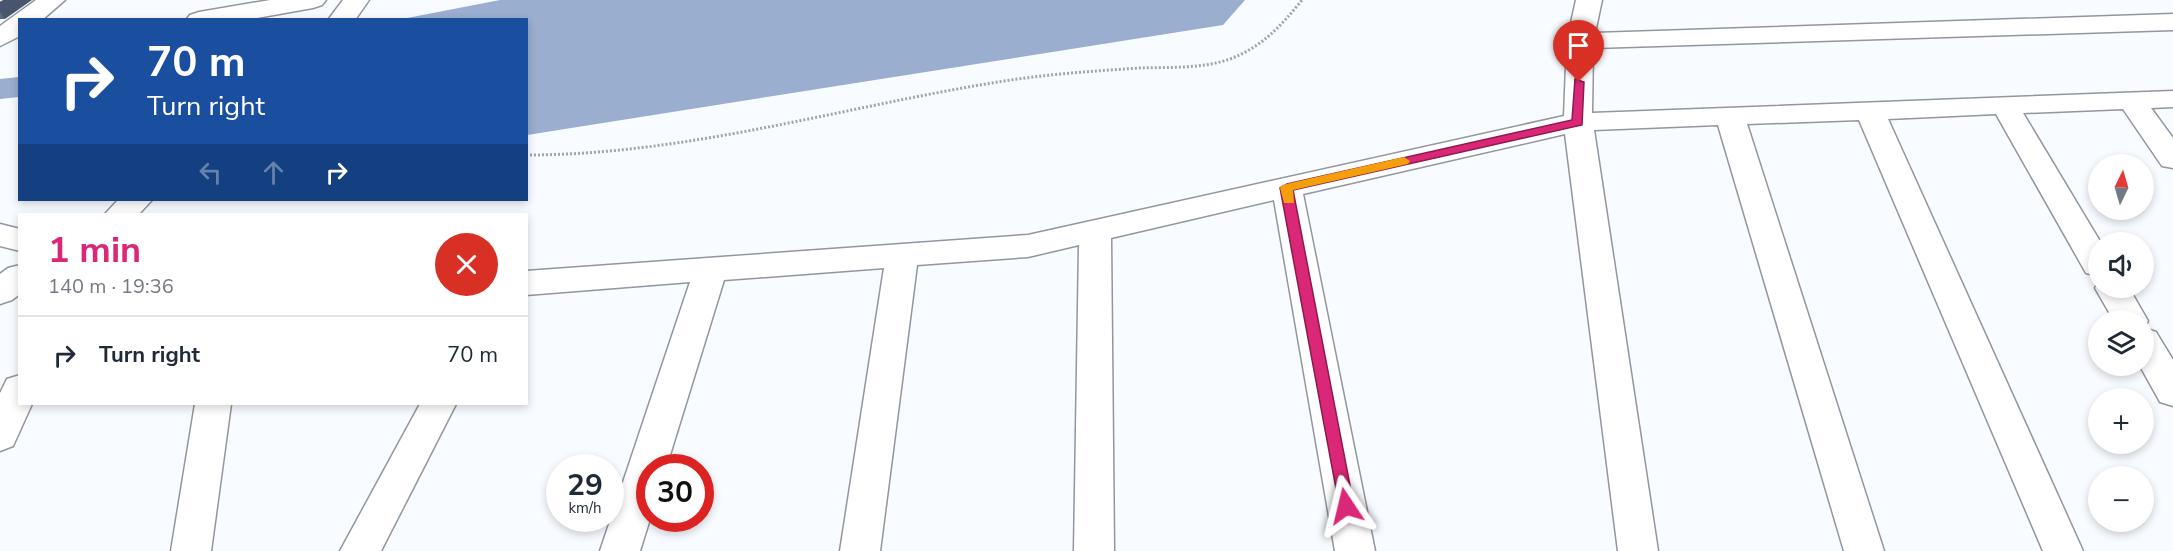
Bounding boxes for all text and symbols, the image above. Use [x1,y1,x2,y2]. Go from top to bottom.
pin [1553,20,1604,82]
icon: arrive [1562,29,1595,62]
text: 70 m [147,34,246,91]
icon: right [48,42,126,120]
text: Turn right [147,88,265,125]
north arrow [2088,154,2154,220]
map controls [2088,154,2154,532]
icon: left [194,156,227,189]
icon: ahead [257,156,290,189]
icon: right [320,156,353,189]
text: 1 min [48,226,141,275]
button: sound [2088,232,2154,298]
button: close [435,233,498,296]
text: 140 m · 19:36 [48,273,174,300]
button: layers [2088,310,2154,376]
icon: right [48,339,81,372]
text: Turn right [99,340,200,370]
text: 70 m [447,340,498,370]
button: + [2088,388,2154,454]
speed limit sign: 30 [636,454,714,532]
text: 29 [567,465,603,506]
button: − [2088,466,2154,532]
position arrow [1314,474,1378,538]
text: km/h [568,498,602,518]

